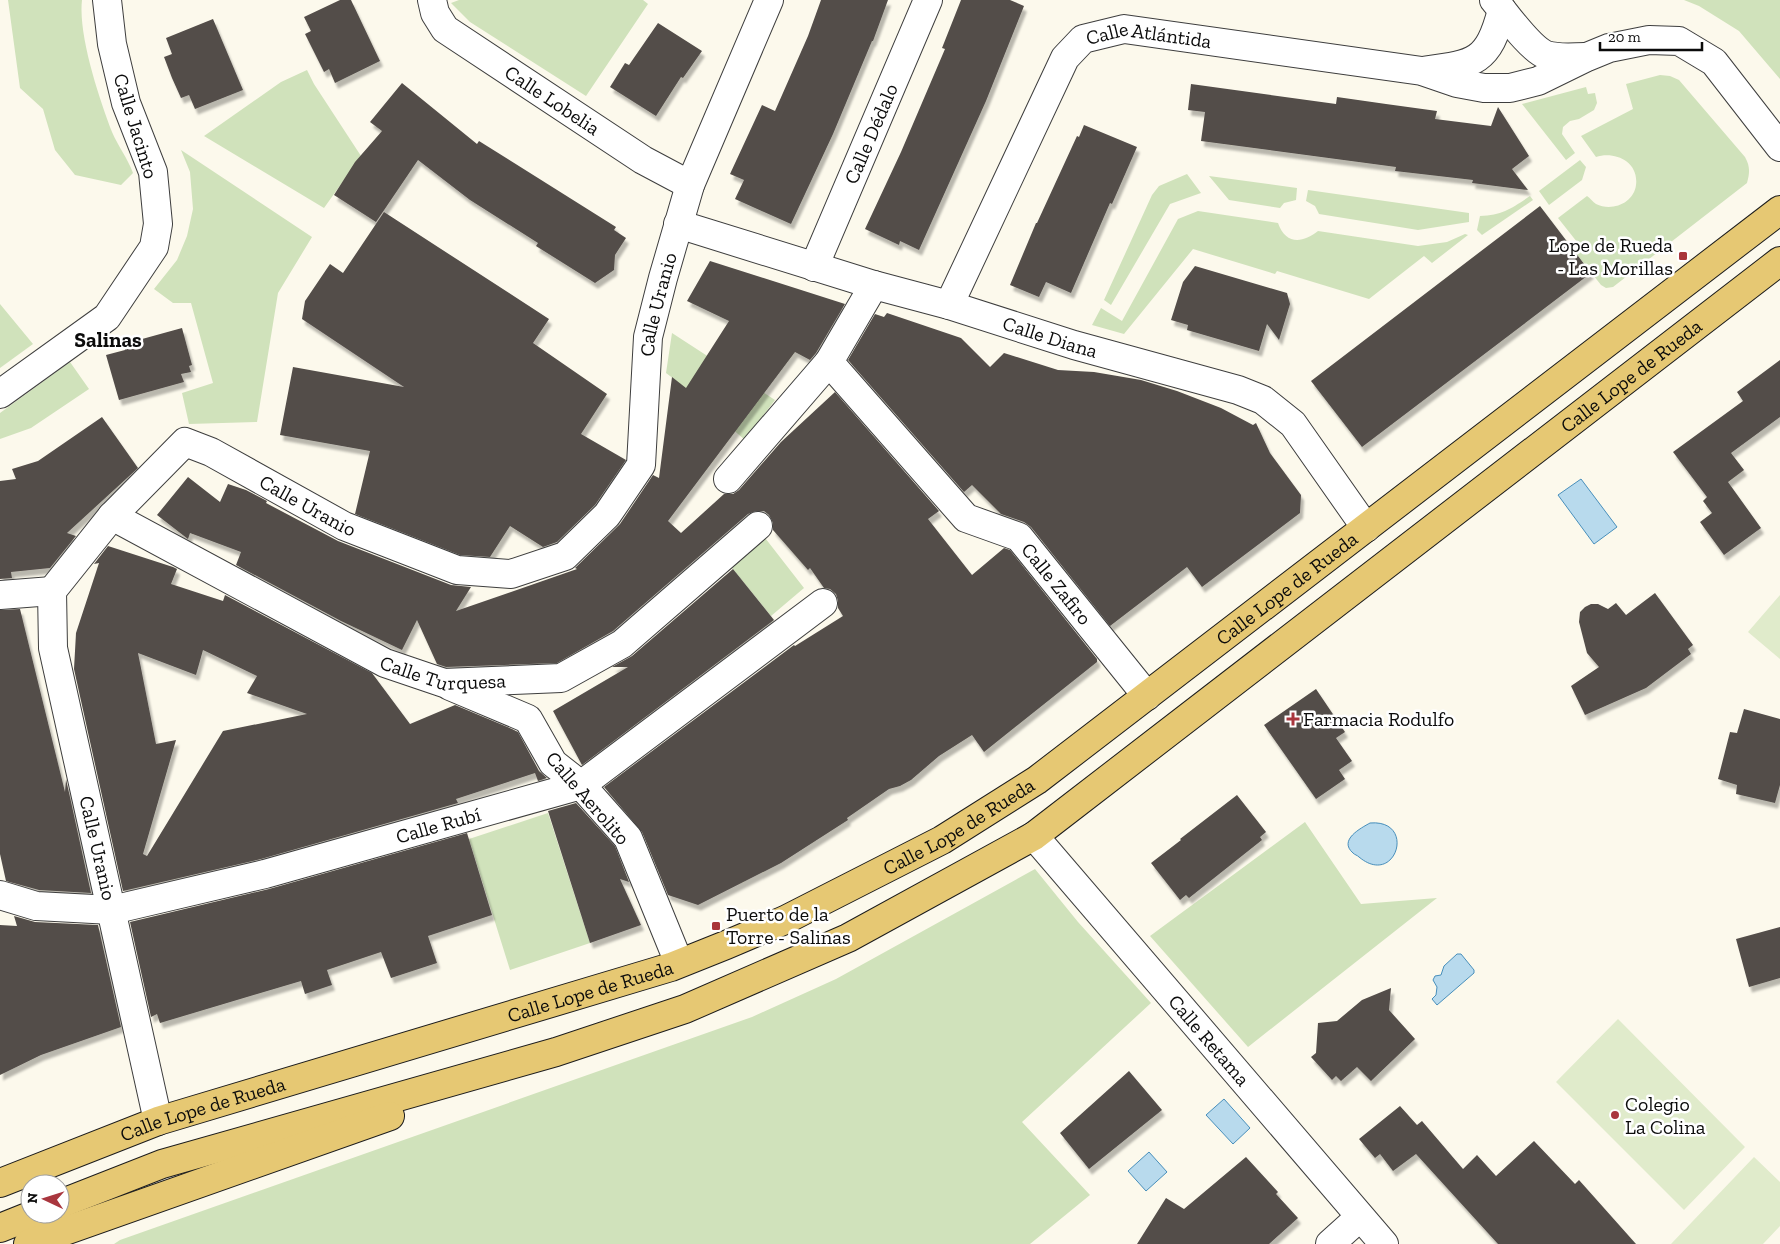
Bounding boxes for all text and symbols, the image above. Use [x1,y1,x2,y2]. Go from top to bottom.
street label: Calle Atlántida [1084,16,1213,53]
scale bar [1600,20,1702,52]
text: 20 m [1608,28,1641,46]
street label: Calle Lobelia [500,60,605,140]
street label: Calle Jacinto [109,70,163,182]
street label: Calle Dédalo [839,80,903,188]
place label: Lope de Rueda - Las Morillas [1548,233,1673,280]
street label: Calle Uranio [635,250,682,357]
marker: Lope de Rueda - Las Morillas [1677,250,1689,262]
street label: Calle Diana [1000,311,1100,363]
street label: Calle Lope de Rueda [1556,314,1707,438]
district label: Salinas [74,327,142,352]
street label: Calle Uranio [255,469,359,541]
street label: Calle Lope de Rueda [1211,526,1363,650]
street label: Calle Zafiro [1016,538,1097,630]
street label: Calle Turquesa [377,650,507,696]
place label: Farmacia Rodulfo [1303,707,1454,731]
marker: Farmacia Rodulfo [1287,713,1299,725]
street label: Calle Aerolito [541,746,635,850]
street label: Calle Lope de Rueda [879,772,1039,880]
street label: Calle Uranio [74,793,122,903]
street label: Calle Rubí [393,802,484,849]
place label: Puerto de la Torre - Salinas [726,902,851,949]
marker: Puerto de la Torre - Salinas [710,920,722,932]
street label: Calle Lope de Rueda [504,955,676,1027]
street label: Calle Retama [1163,990,1255,1091]
street label: Calle Lope de Rueda [117,1071,288,1147]
place label: Colegio La Colina [1625,1092,1706,1139]
marker: Colegio La Colina [1609,1109,1621,1121]
north arrow [20,1174,70,1224]
text: N [24,1192,41,1204]

